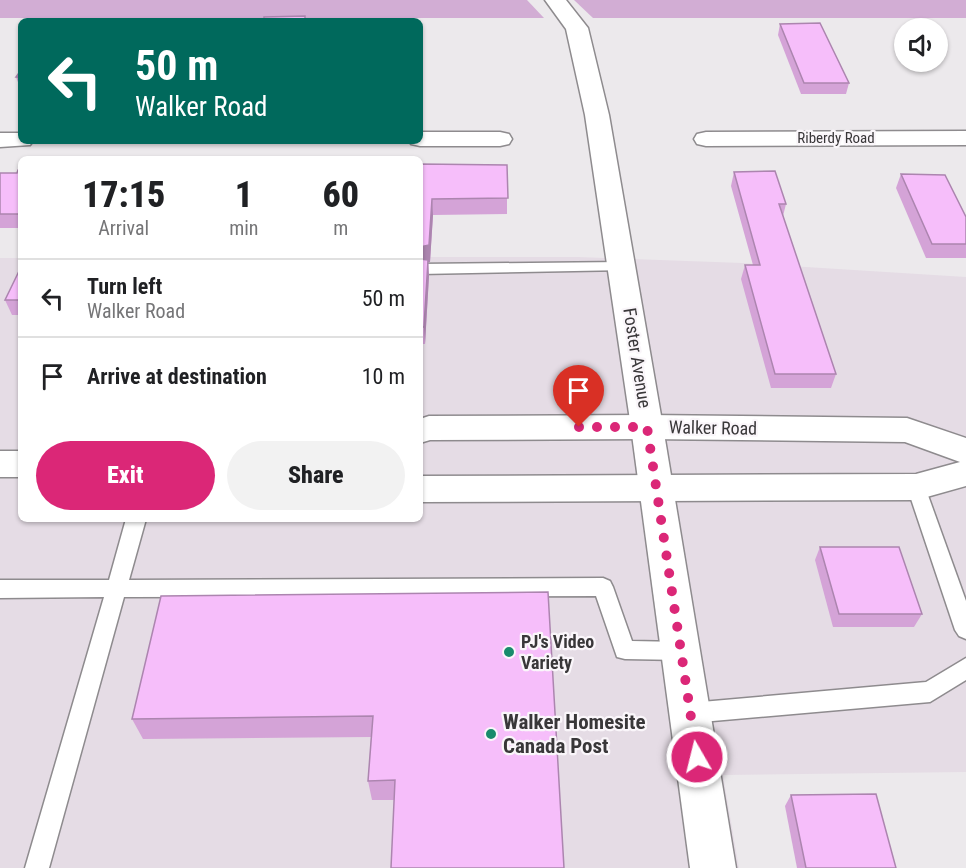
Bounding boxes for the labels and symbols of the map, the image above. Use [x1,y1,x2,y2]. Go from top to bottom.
street label: Riberdy Road [797,129,875,147]
street label: Foster Avenue [619,306,656,409]
pin [553,365,604,427]
street label: Walker Road [669,416,757,439]
place label: PJ's Video Variety [521,631,594,673]
marker: PJ's Video Variety [502,645,516,659]
place label: Walker Homesite Canada Post [503,710,646,758]
position arrow [665,725,729,789]
marker: Walker Homesite Canada Post [484,727,498,741]

